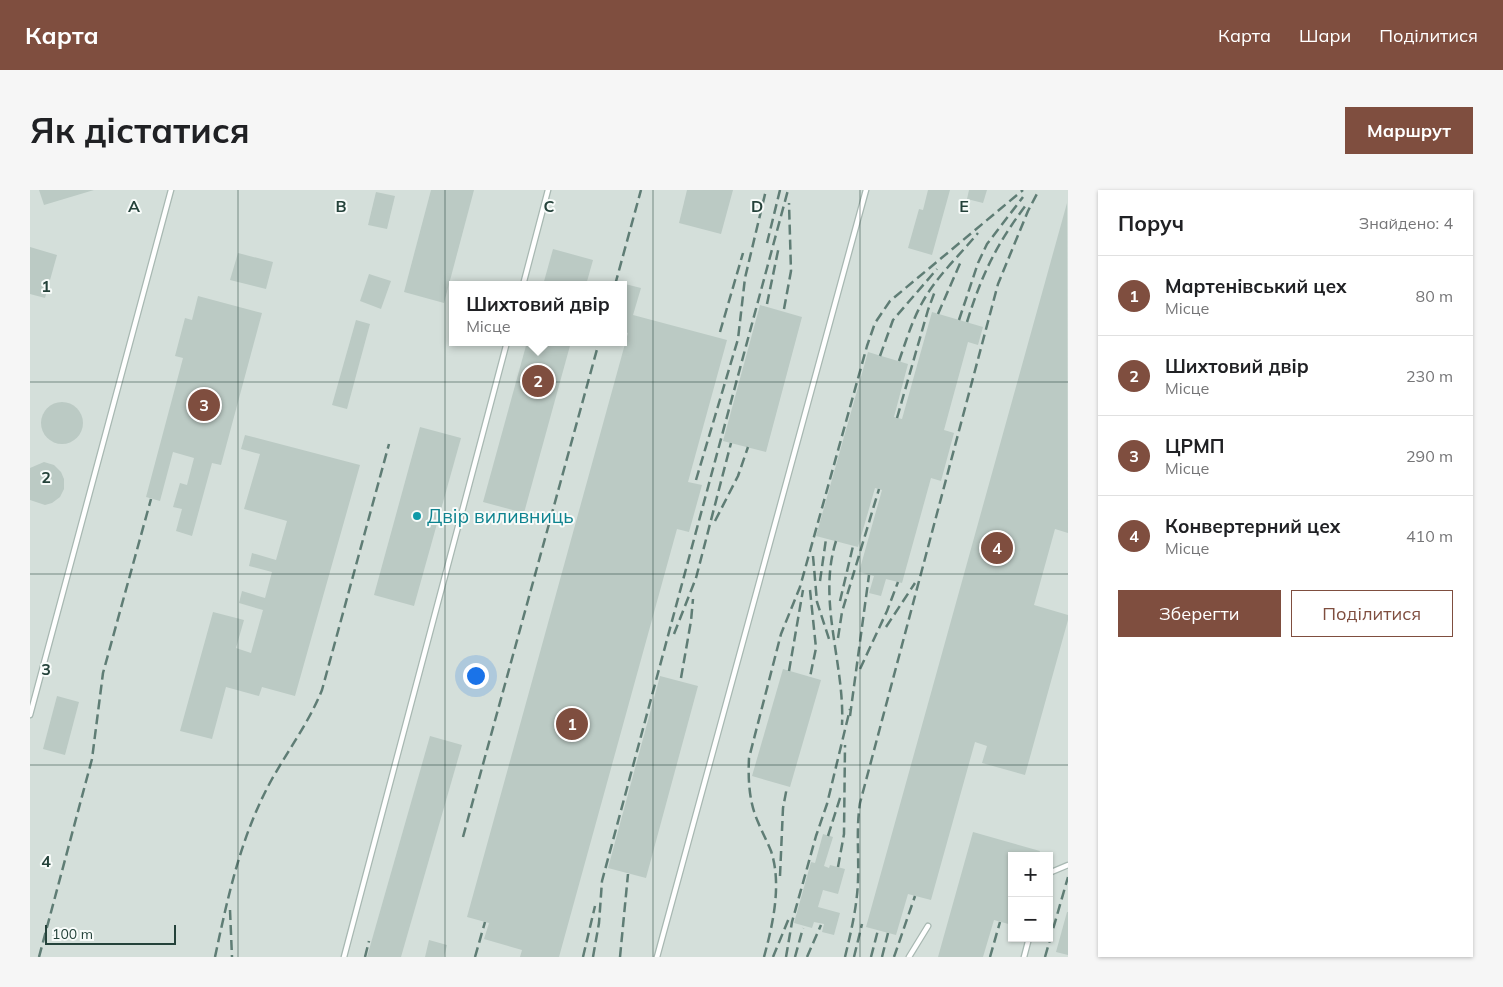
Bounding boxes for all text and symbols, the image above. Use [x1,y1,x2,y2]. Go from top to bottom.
text: Карта [25,20,99,50]
text: Карта [1218,24,1271,47]
text: Шари [1299,24,1351,47]
text: Поділитися [1379,24,1478,47]
button: Маршрут [1345,107,1473,154]
text: Як дістатися [30,108,250,152]
text: A [128,196,140,216]
text: B [335,196,347,216]
text: C [544,196,555,216]
text: D [751,196,763,216]
text: E [959,196,969,216]
text: Поруч [1118,210,1184,236]
text: Знайдено: 4 [1359,213,1453,233]
text: Мартенівський цех [1165,274,1347,298]
text: 1 [41,276,51,296]
popup [449,281,627,346]
text: 1 [1129,286,1139,306]
text: 80 m [1416,286,1453,306]
text: Шихтовий двір [466,292,610,316]
text: Місце [1165,298,1209,318]
text: Місце [466,316,511,336]
text: Шихтовий двір [1165,354,1309,378]
pin: 2 [522,362,554,400]
text: 2 [1129,366,1139,386]
text: 230 m [1406,366,1453,386]
text: Місце [1165,378,1209,398]
pin: 3 [188,386,220,424]
text: ЦРМП [1165,434,1224,458]
text: 3 [1129,446,1139,466]
text: 290 m [1406,446,1453,466]
text: Місце [1165,458,1209,478]
text: 2 [41,467,51,487]
place label: Двір виливниць [427,504,574,528]
marker: Двір виливниць [411,510,423,522]
text: Конвертерний цех [1165,514,1340,538]
text: 4 [1129,526,1139,546]
text: 410 m [1406,526,1453,546]
pin: 4 [981,529,1013,567]
text: Місце [1165,538,1209,558]
button: Зберегти [1118,590,1281,637]
button: Поділитися [1291,590,1453,637]
text: 3 [41,659,51,679]
your location [463,663,489,689]
pin: 1 [556,705,588,743]
text: 4 [41,851,51,871]
map controls [1008,852,1053,942]
button: + [1008,852,1053,897]
button: − [1008,897,1053,942]
scale bar [45,922,176,945]
text: 100 m [52,925,93,943]

